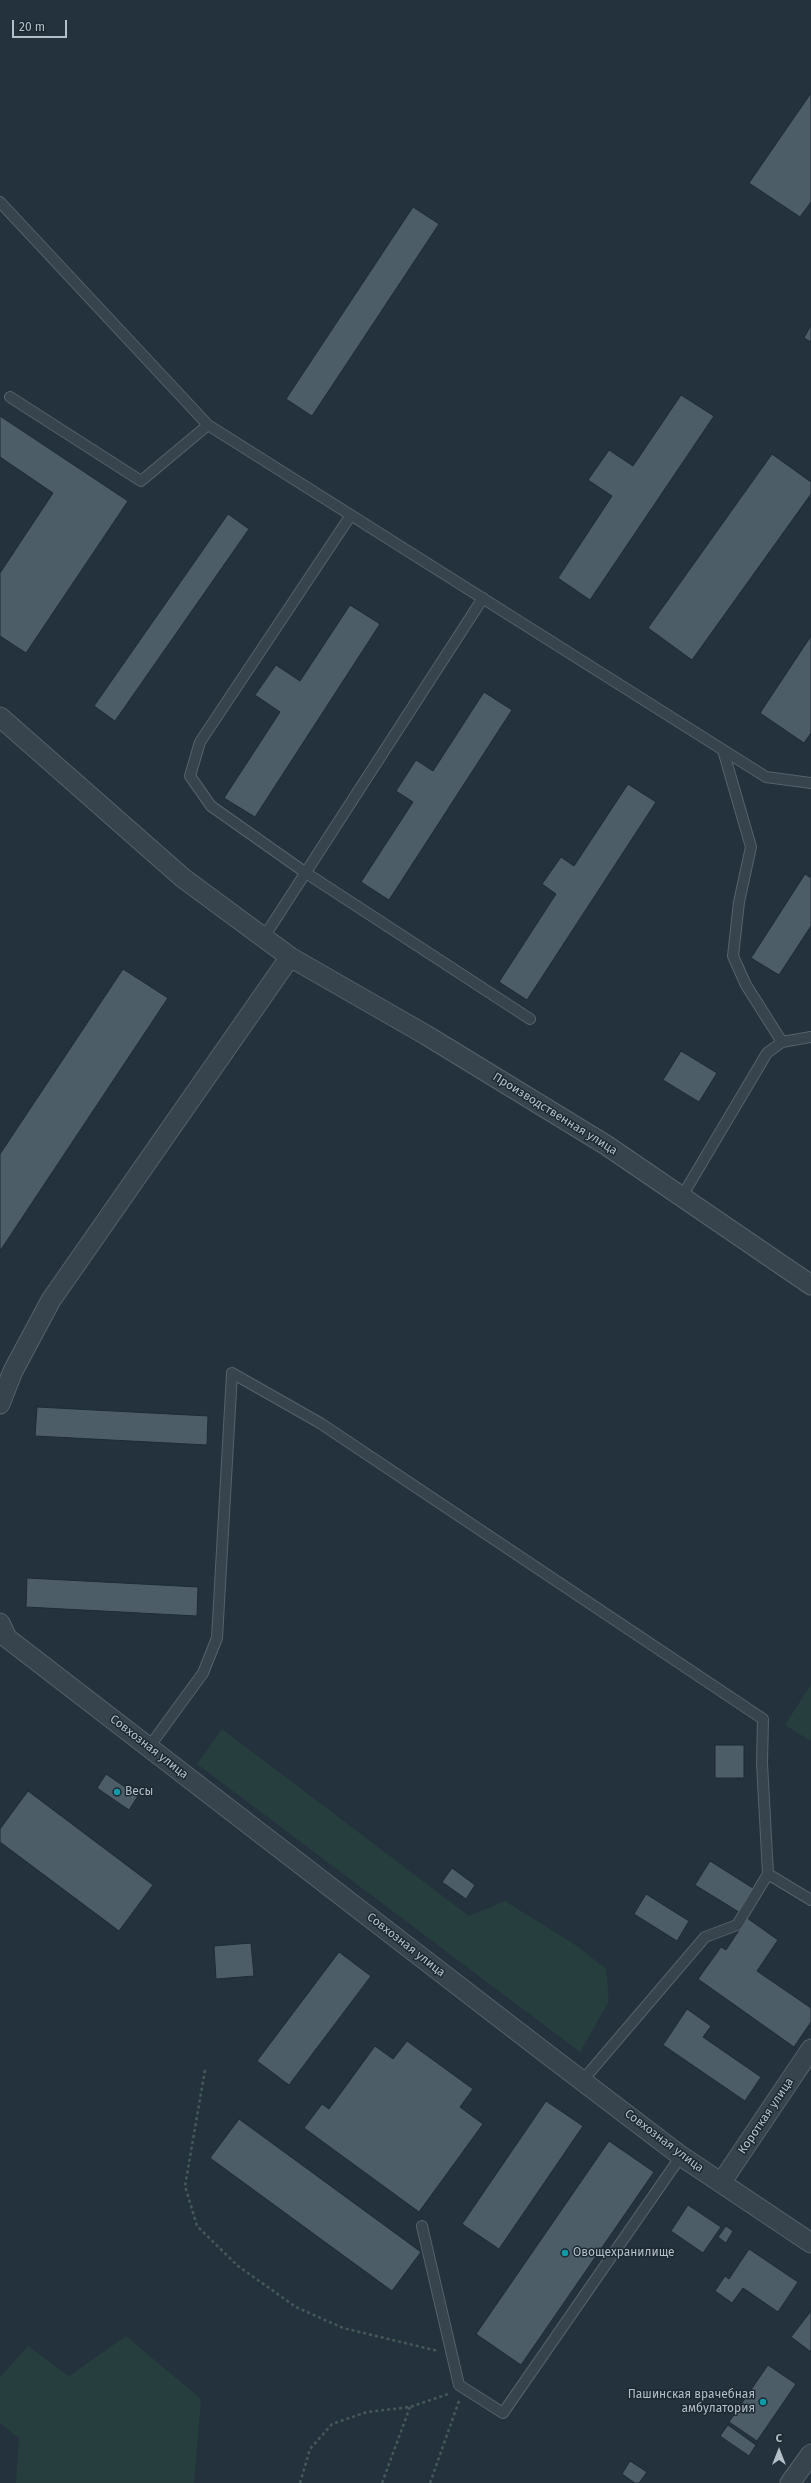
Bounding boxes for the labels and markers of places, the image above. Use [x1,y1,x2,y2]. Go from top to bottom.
place label: Весы [125,1785,153,1799]
marker: Весы [112,1787,122,1797]
place label: Овощехранилище [573,2246,675,2260]
marker: Овощехранилище [560,2248,570,2258]
place label: Пашинская врачебная амбулатория [628,2388,755,2416]
marker: Пашинская врачебная амбулатория [758,2397,768,2407]

